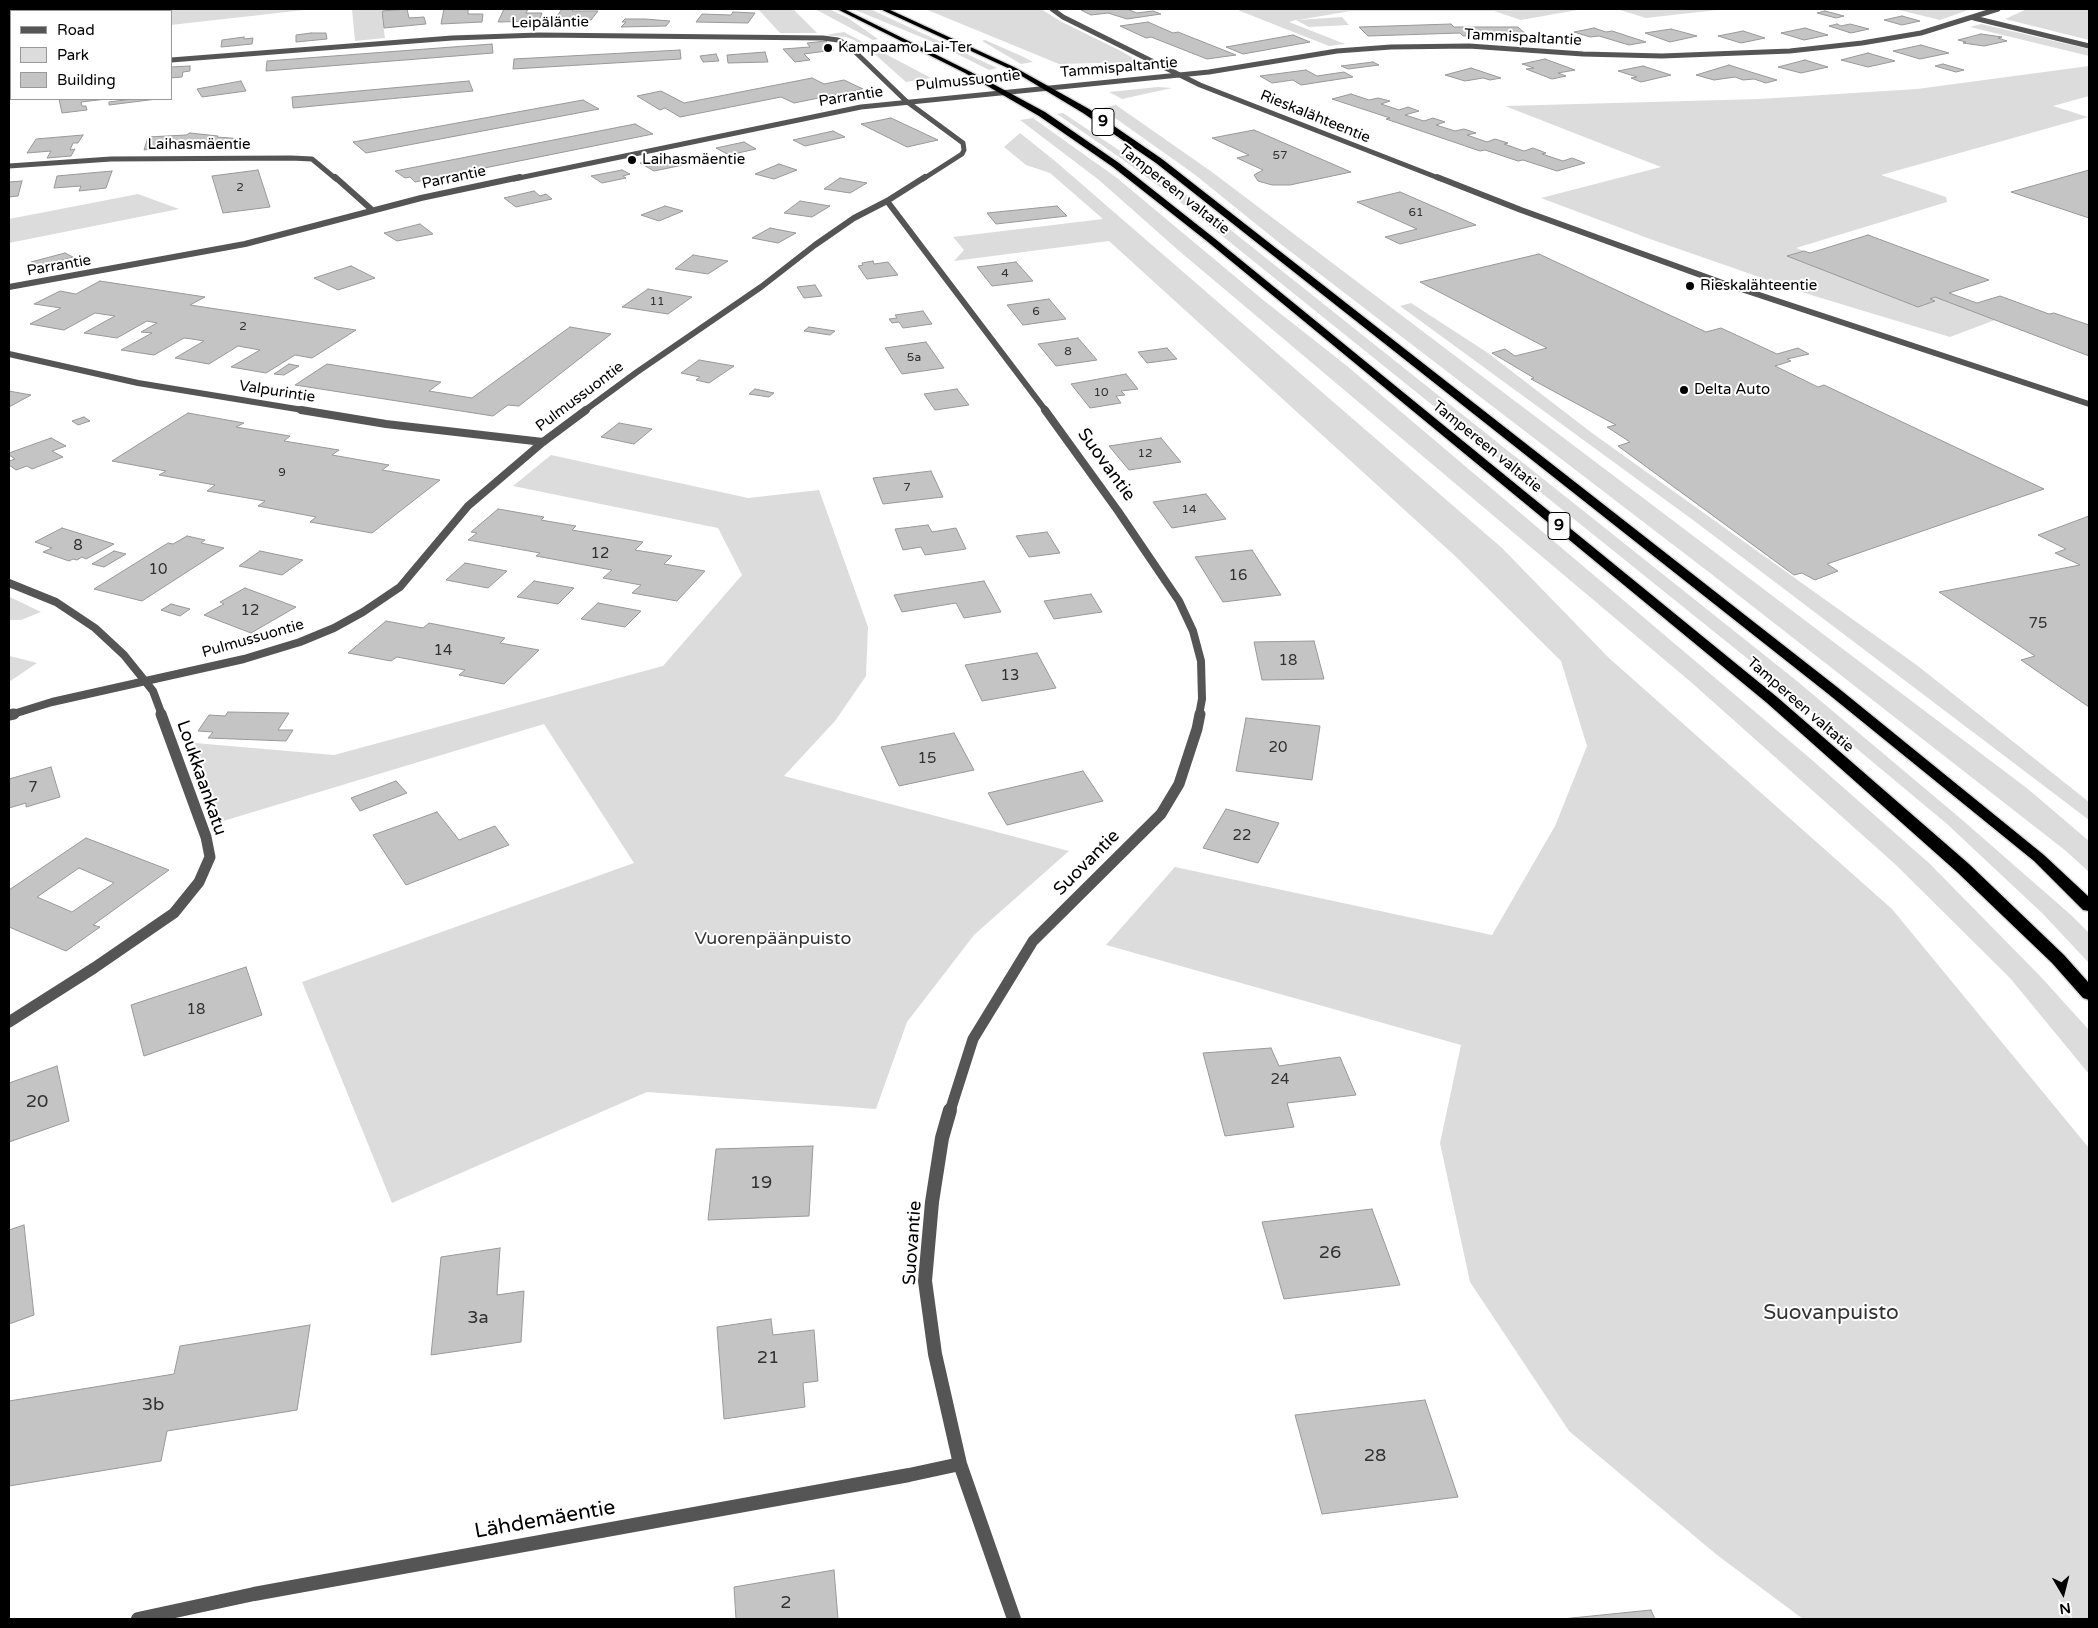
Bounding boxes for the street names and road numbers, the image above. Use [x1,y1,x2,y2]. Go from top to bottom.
street label: Leipäläntie [511,13,589,33]
street label: Tammispaltantie [1464,26,1582,50]
street label: Tammispaltantie [1060,54,1178,82]
street label: Pulmussuontie [915,67,1021,95]
street label: Parrantie [818,83,884,111]
street label: Rieskalähteentie [1257,87,1373,147]
road number: 9 [1092,108,1114,136]
street label: Laihasmäentie [147,136,251,154]
street label: Tampereen valtatie [1115,141,1233,239]
street label: Parrantie [420,162,488,194]
street label: Parrantie [25,251,93,281]
street label: Pulmussuontie [533,358,627,436]
street label: Valpurintie [238,377,316,407]
street label: Tampereen valtatie [1429,397,1545,497]
street label: Suovantie [1072,424,1140,506]
road number: 9 [1548,512,1570,540]
street label: Pulmussuontie [200,616,306,662]
street label: Tampereen valtatie [1743,654,1857,756]
street label: Loukkaankatu [171,718,231,838]
street label: Suovantie [1049,825,1125,901]
street label: Suovantie [899,1200,927,1286]
street label: Lähdemäentie [473,1495,617,1545]

